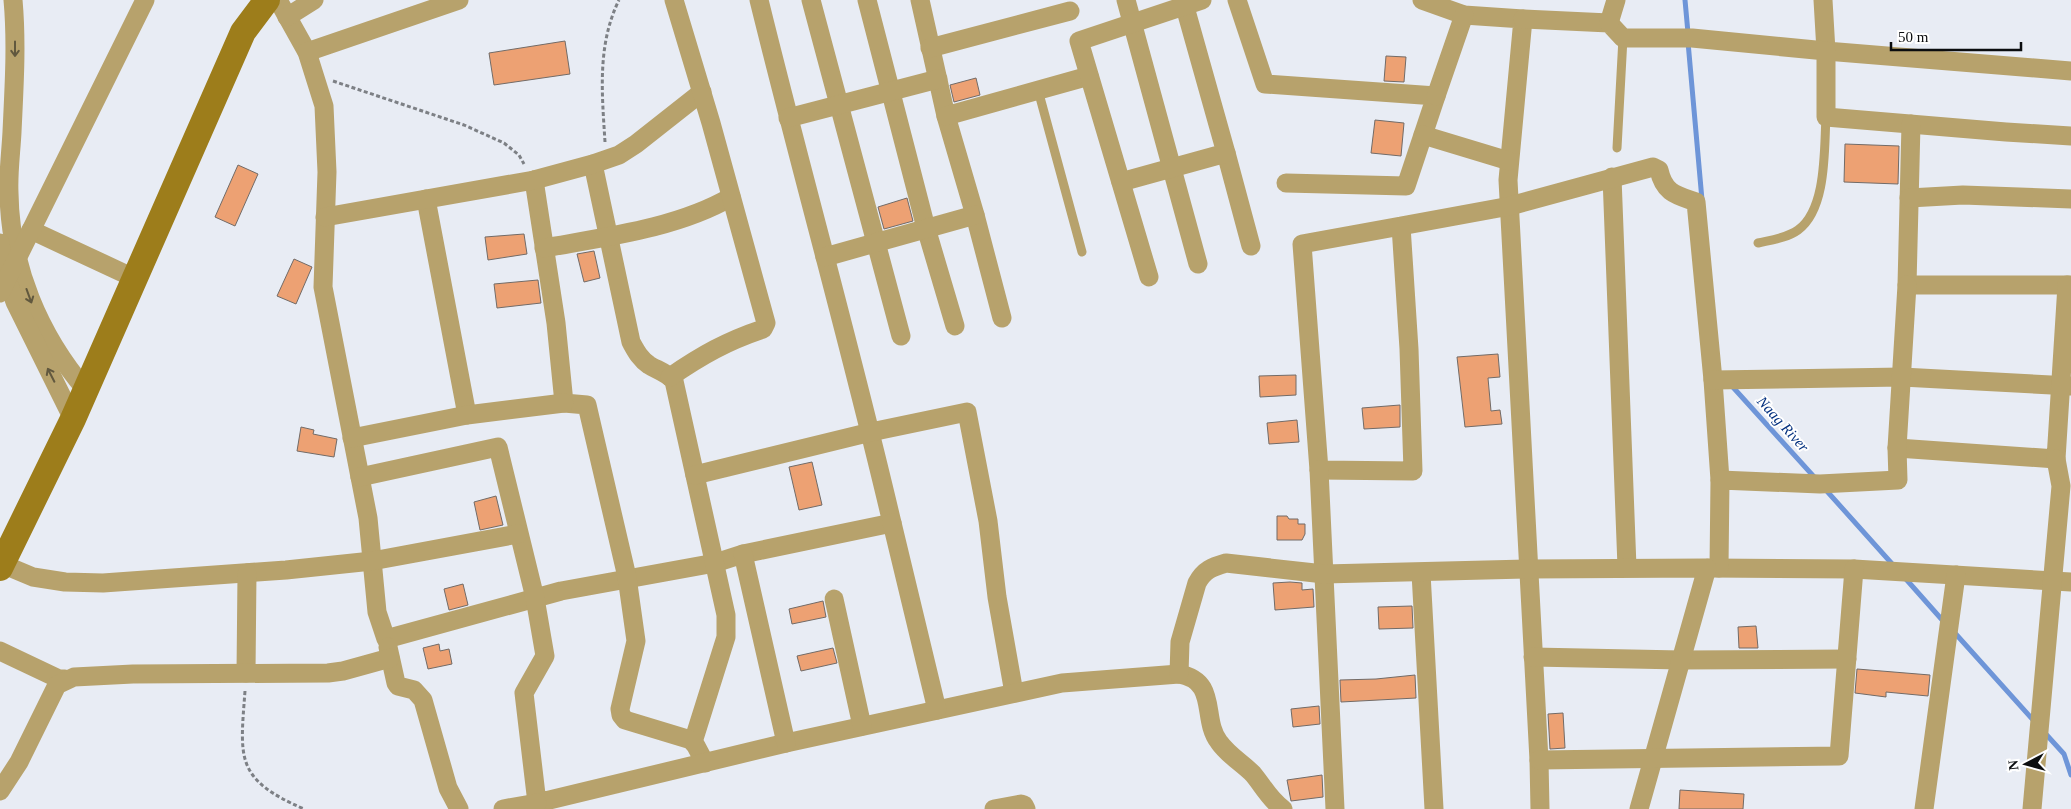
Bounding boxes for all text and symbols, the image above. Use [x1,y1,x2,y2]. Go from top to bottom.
scale bar [1891,20,2021,52]
text: 50 m [1898,29,1929,45]
one-way arrow [10,40,20,56]
one-way arrow [25,288,34,303]
one-way arrow [46,368,55,383]
water label: Naag River [1753,392,1812,455]
north arrow [2001,739,2051,789]
text: N [2006,759,2022,771]

